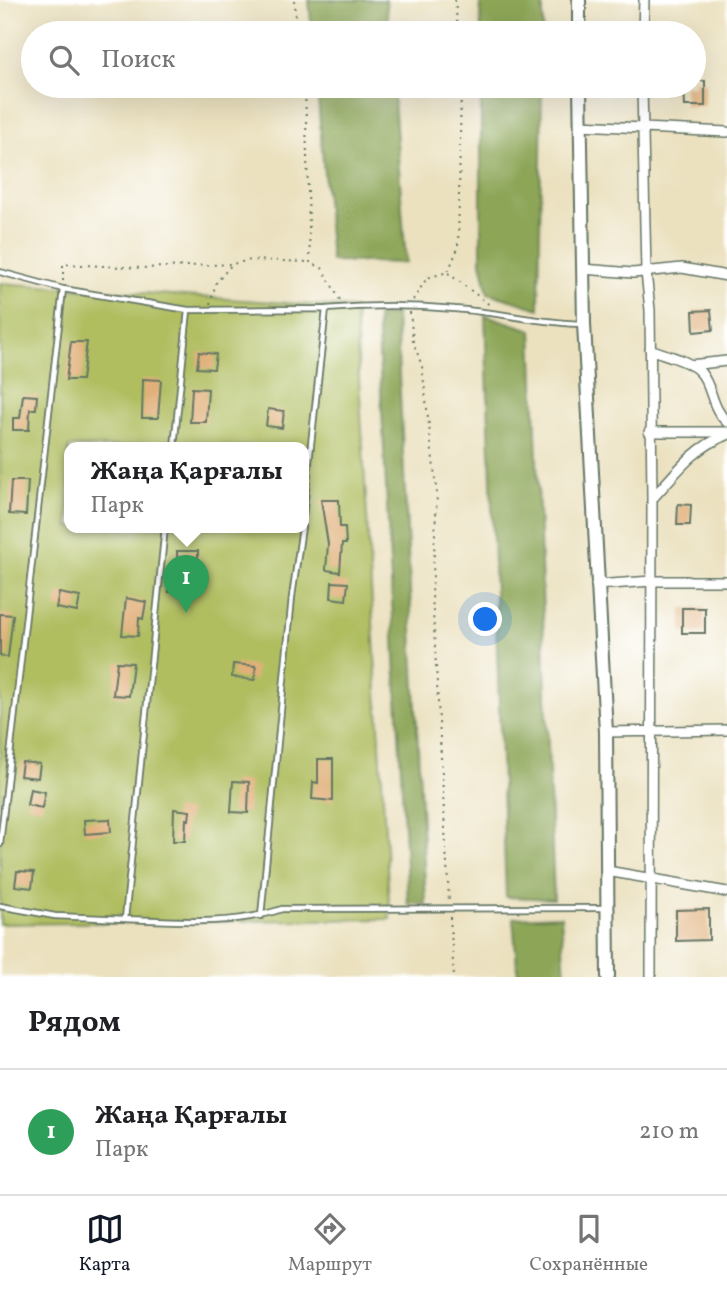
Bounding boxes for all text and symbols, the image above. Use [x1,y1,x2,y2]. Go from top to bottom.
search box [21,21,706,98]
icon: search [45,41,83,79]
text: Поиск [101,42,175,78]
popup [64,442,309,533]
text: Жаңа Қарғалы [90,454,283,490]
text: Парк [90,490,144,522]
pin: 1 [163,555,209,613]
your location [468,602,502,636]
text: Рядом [28,1002,121,1044]
text: Жаңа Қарғалы [95,1098,287,1134]
text: 1 [46,1116,56,1148]
text: 210 m [639,1116,699,1148]
text: Парк [95,1134,148,1166]
tab: Карта [79,1210,130,1278]
tab: Маршрут [288,1210,372,1278]
tab: Сохранённые [530,1210,648,1278]

